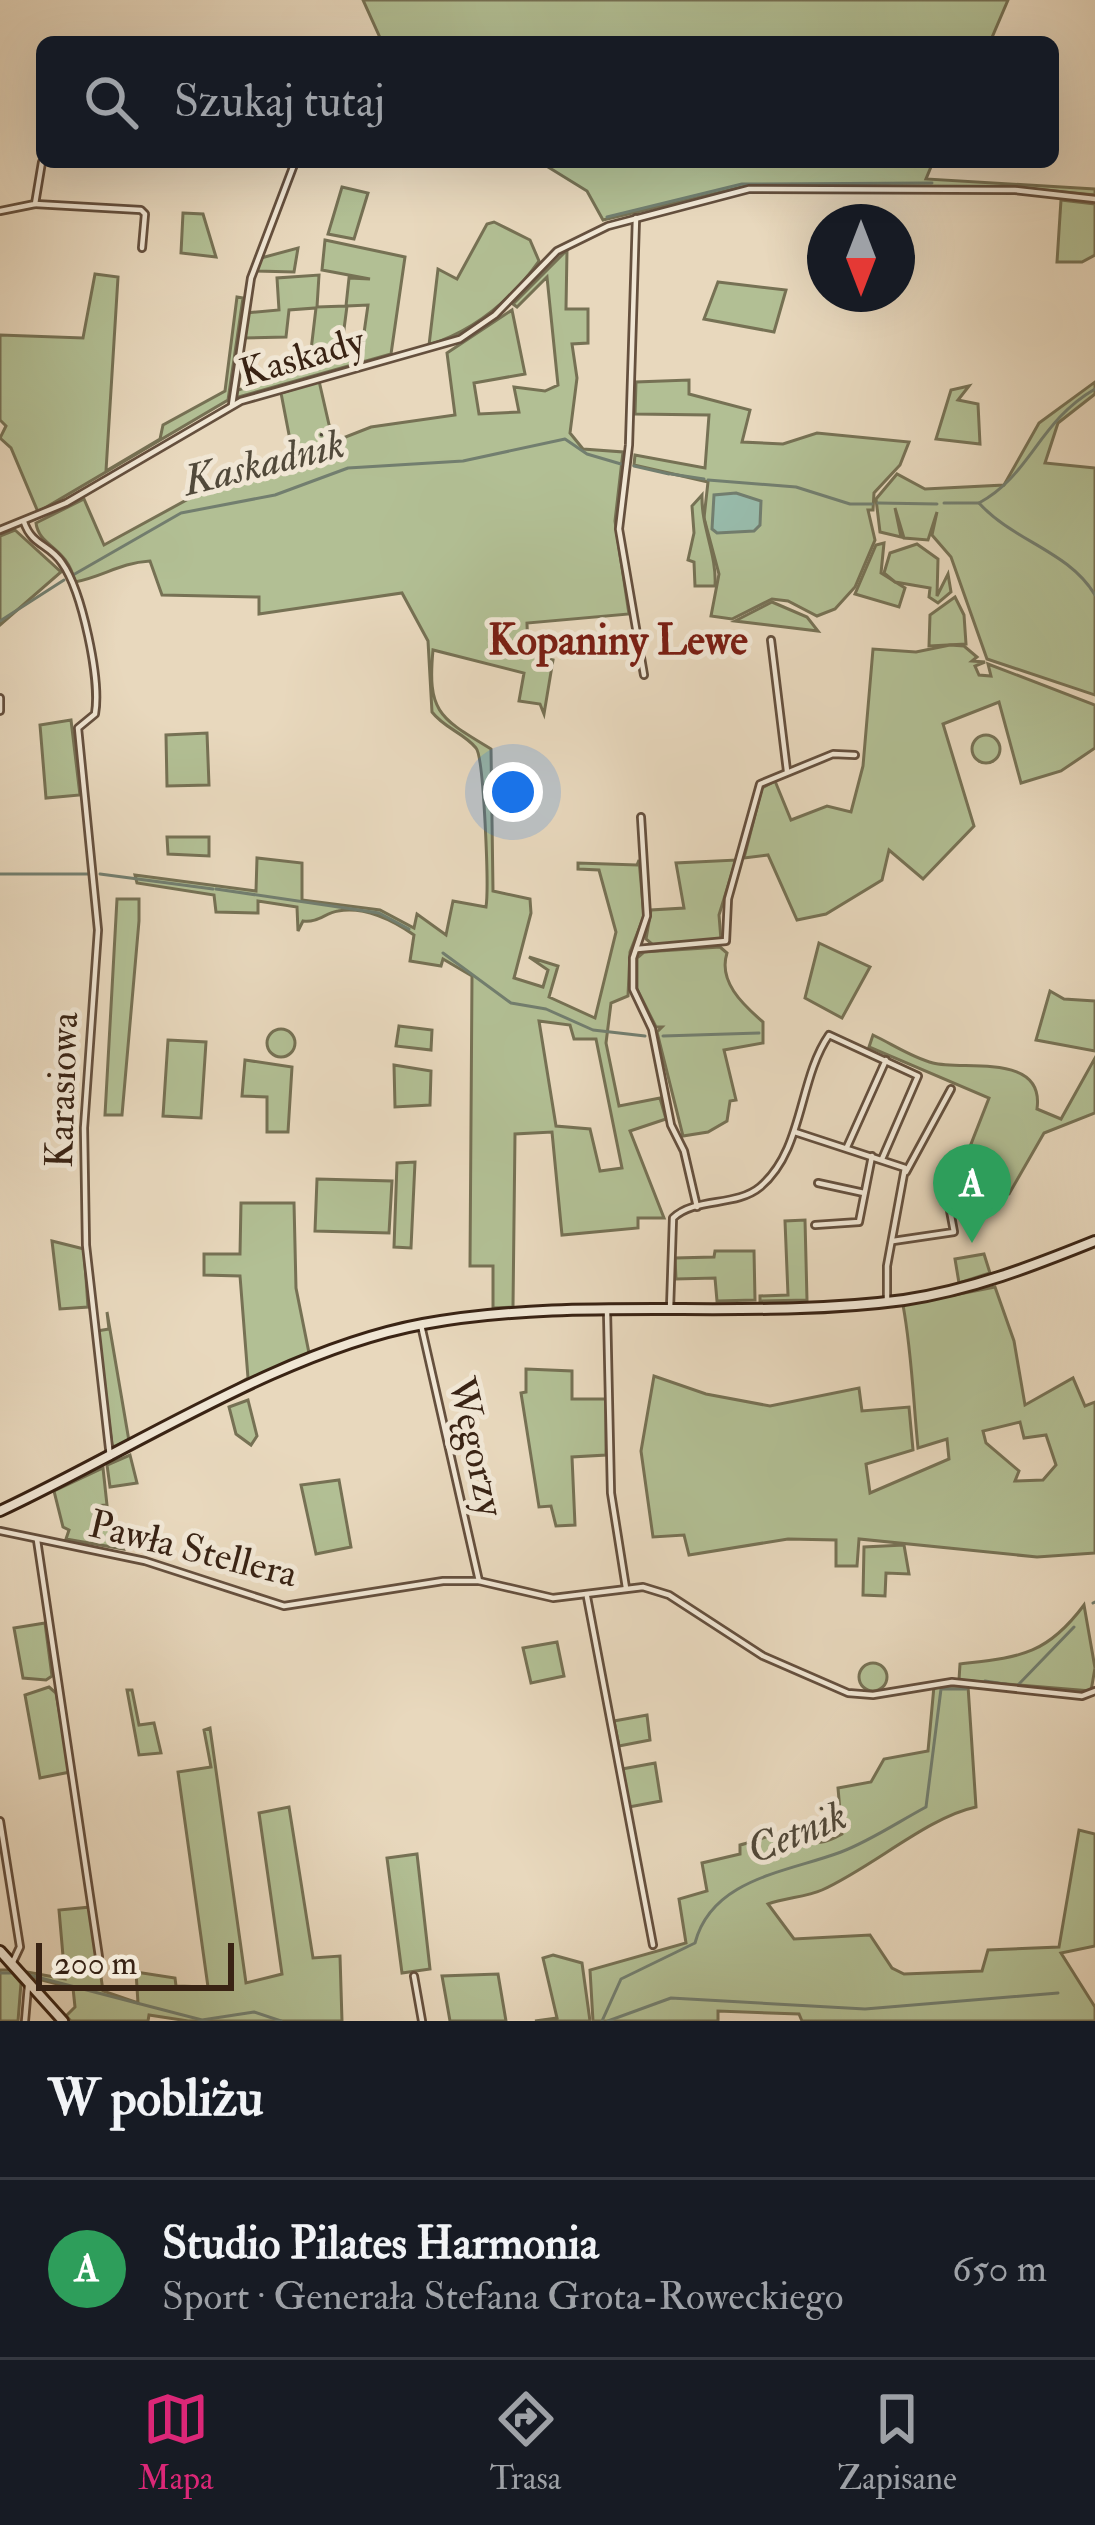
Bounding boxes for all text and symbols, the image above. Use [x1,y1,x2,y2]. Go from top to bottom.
search box [36,36,1059,168]
icon: search [78,69,144,135]
text: Szukaj tutaj [174,74,385,130]
north arrow [807,204,915,312]
street label: Kaskady [234,316,371,398]
water label: Kaskadnik [176,418,350,509]
district label: Kopaniny Lewe [488,615,748,668]
your location [483,762,543,822]
street label: Karasiowa [35,1010,89,1169]
pin: A [933,1144,1011,1243]
street label: Węgorzy [436,1372,516,1522]
street label: Pawła Stellera [84,1499,303,1599]
water label: Cetnik [739,1790,855,1876]
scale bar [36,1937,234,1990]
text: 200 m [54,1943,137,1984]
text: W pobliżu [48,2067,263,2131]
text: Studio Pilates Harmonia [162,2216,599,2272]
text: A [75,2244,99,2293]
text: 650 m [952,2244,1047,2293]
text: Sport · Generała Stefana Grota-Roweckiego [162,2272,844,2321]
tab: Mapa [138,2386,214,2499]
tab: Trasa [490,2386,561,2499]
tab: Zapisane [838,2386,957,2499]

